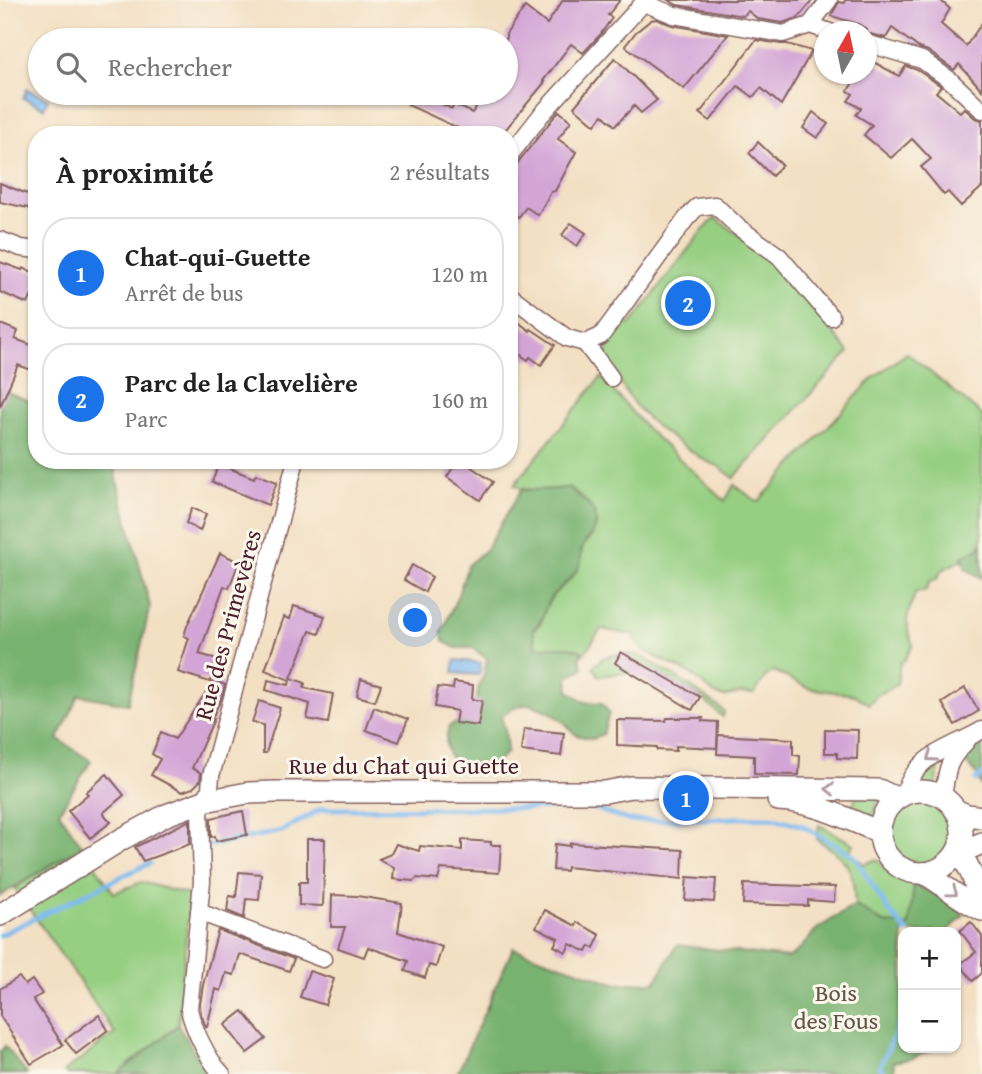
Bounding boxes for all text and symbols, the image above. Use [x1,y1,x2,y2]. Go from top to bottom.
north arrow [814,21,877,84]
search box [28,28,518,105]
text: Rechercher [108,47,232,86]
icon: search [52,48,90,86]
text: À proximité [56,150,214,194]
text: 2 résultats [389,155,490,188]
text: Chat-qui-Guette [125,237,310,276]
text: 1 [75,257,87,290]
text: 120 m [431,257,488,290]
text: Arrêt de bus [125,276,244,309]
pin: 2 [665,277,711,329]
text: Parc de la Clavelière [125,363,358,402]
text: 2 [75,383,87,416]
text: 160 m [431,383,488,416]
text: Parc [125,402,168,435]
street label: Rue des Primevères [185,526,270,724]
your location [398,603,432,637]
street label: Rue du Chat qui Guette [289,748,519,783]
one-way arrow [926,749,939,761]
pin: 1 [663,772,709,824]
one-way arrow [824,781,835,797]
one-way arrow [945,884,957,896]
map controls [898,927,961,1053]
button: + [898,927,961,990]
park label: Bois des Fous [794,975,878,1038]
button: − [898,990,961,1053]

